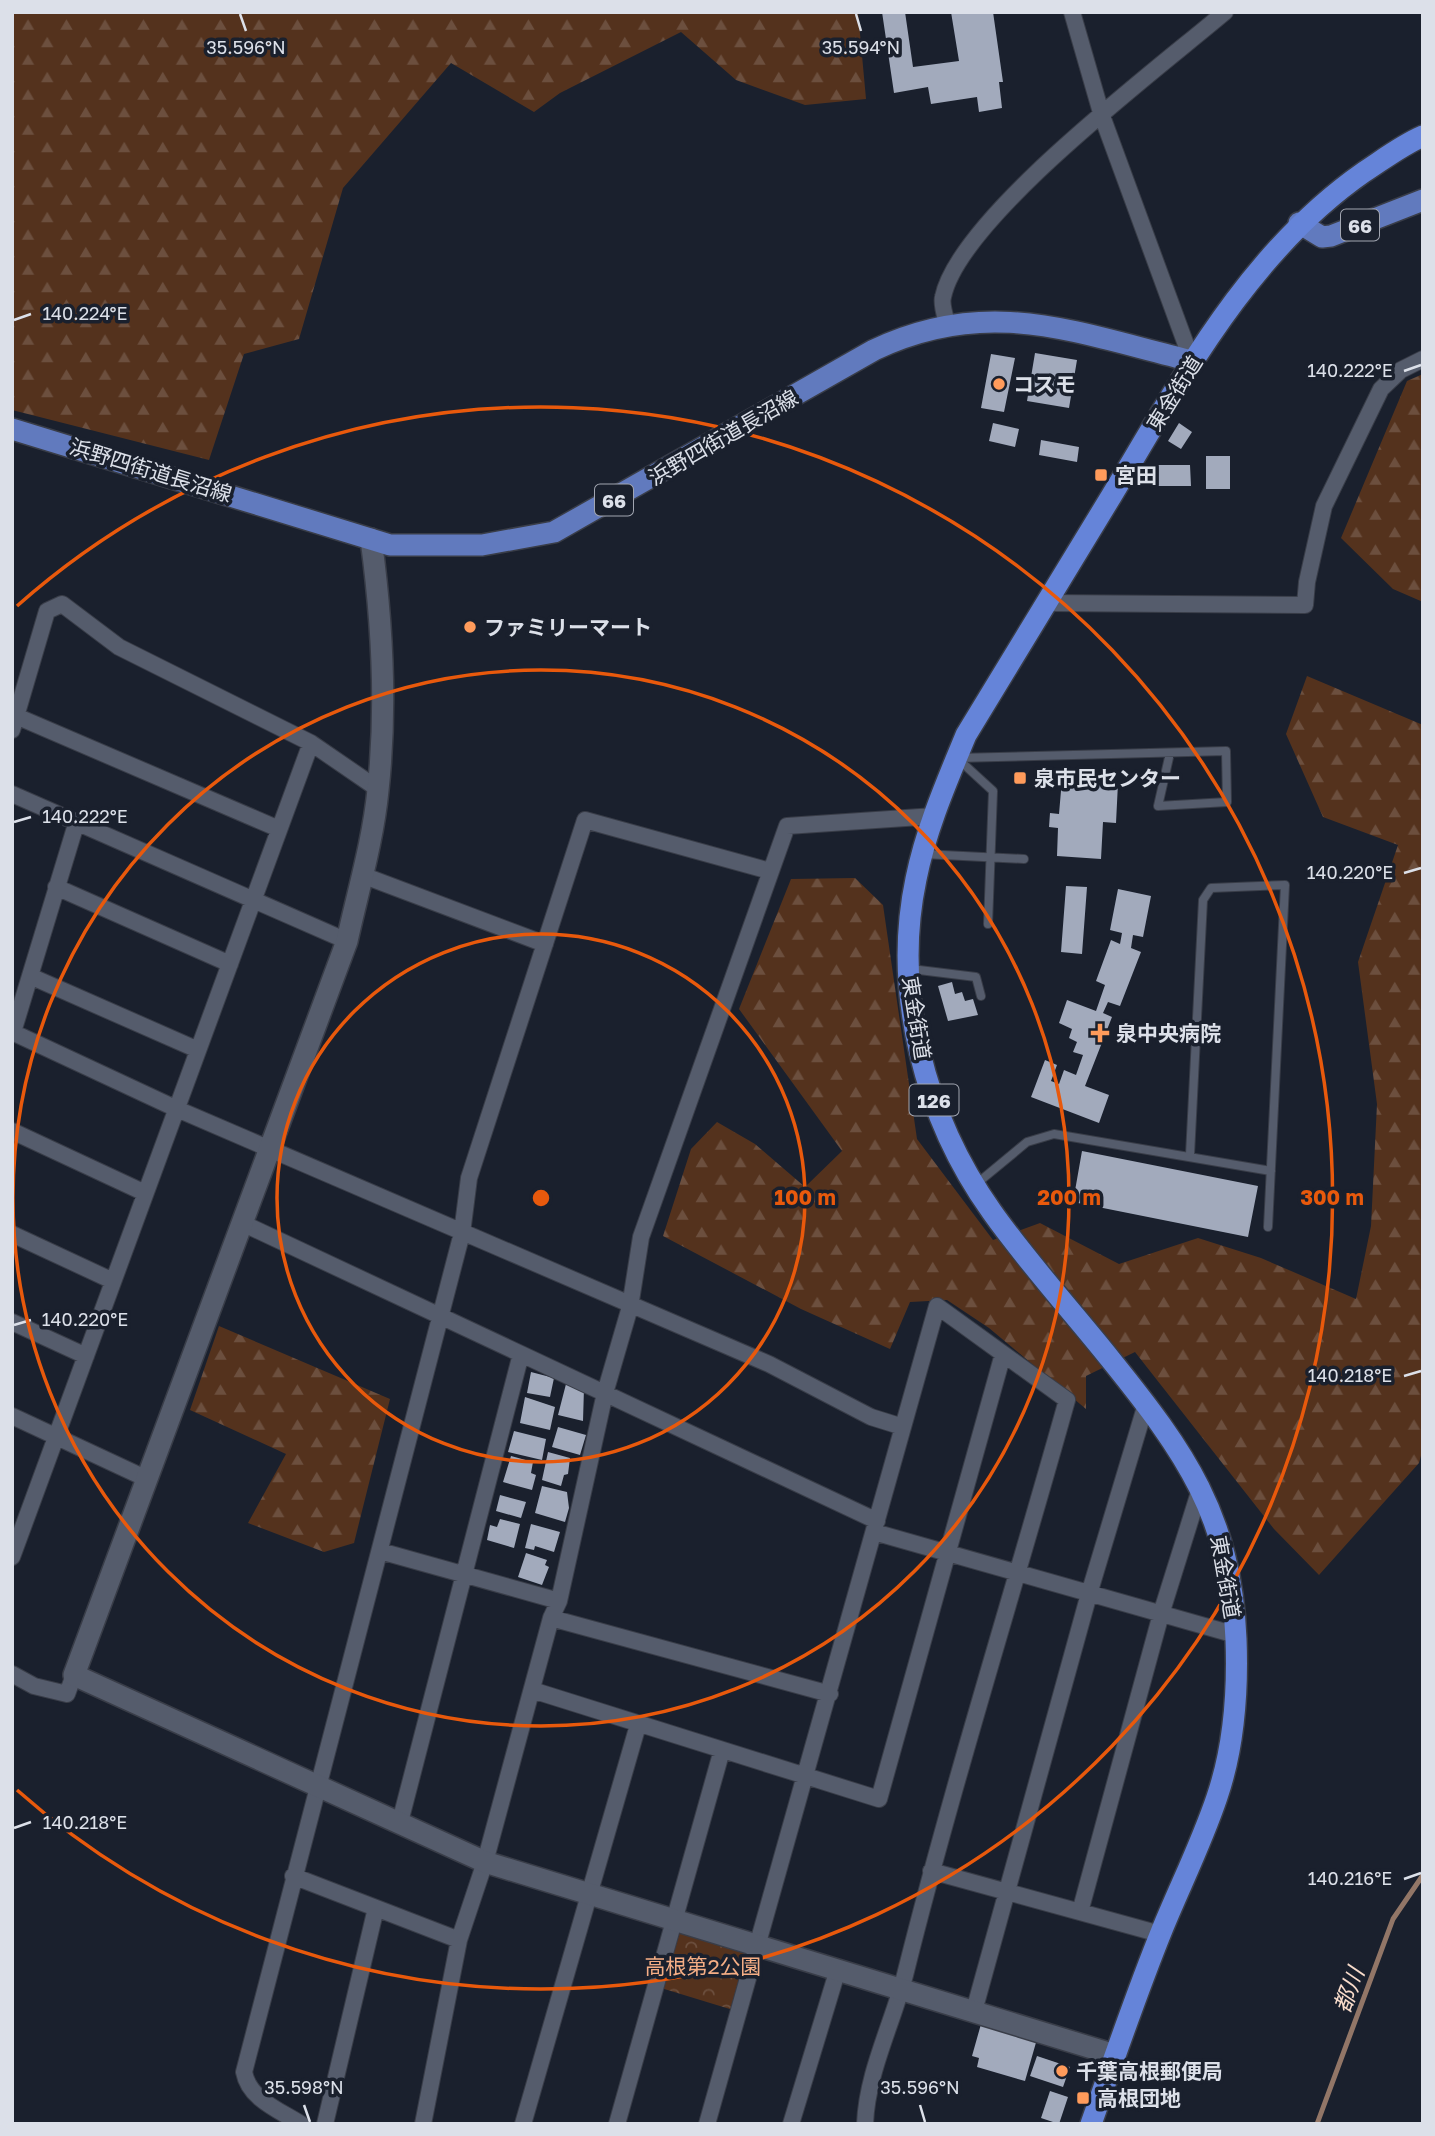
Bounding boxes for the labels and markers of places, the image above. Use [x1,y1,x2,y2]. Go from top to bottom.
place label: コスモ [1013,371,1076,397]
marker: コスモ [991,376,1007,392]
place label: 宮田 [1115,462,1157,488]
marker: 宮田 [1093,467,1109,483]
place label: ファミリーマート [484,614,652,640]
marker: ファミリーマート [462,619,478,635]
place label: 泉市民センター [1034,765,1181,791]
marker: 泉市民センター [1012,770,1028,786]
place label: 泉中央病院 [1116,1020,1221,1046]
marker: 泉中央病院 [1090,1023,1110,1043]
centre of rings [529,1186,553,1210]
place label: 千葉高根郵便局 [1076,2058,1223,2084]
marker: 千葉高根郵便局 [1054,2063,1070,2079]
place label: 高根団地 [1097,2085,1181,2111]
marker: 高根団地 [1075,2090,1091,2106]

